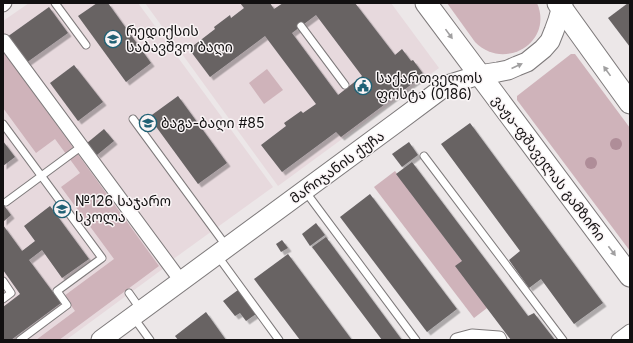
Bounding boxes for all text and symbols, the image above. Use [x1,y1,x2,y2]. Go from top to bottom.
place label: რედიქსის საბავშვო ბაღი [126,22,233,56]
school or university icon: რედიქსის საბავშვო ბაღი [103,29,123,49]
one-way arrow [445,29,453,40]
one-way arrow [511,63,522,69]
one-way arrow [603,66,611,76]
place label: საქართველოს ფოსტა (0186) [376,69,483,103]
public building icon: საქართველოს ფოსტა (0186) [353,76,373,96]
street label: ვაჟა-ფშაველას გამზირი [488,91,610,245]
school or university icon: ბაგა-ბაღი #85 [138,113,158,133]
place label: ბაგა-ბაღი #85 [161,114,265,132]
street label: მარიჯანის ქუჩა [286,127,388,207]
place label: №126 საჯარო სკოლა [75,192,171,226]
school or university icon: №126 საჯარო სკოლა [52,199,72,219]
one-way arrow [607,246,616,257]

